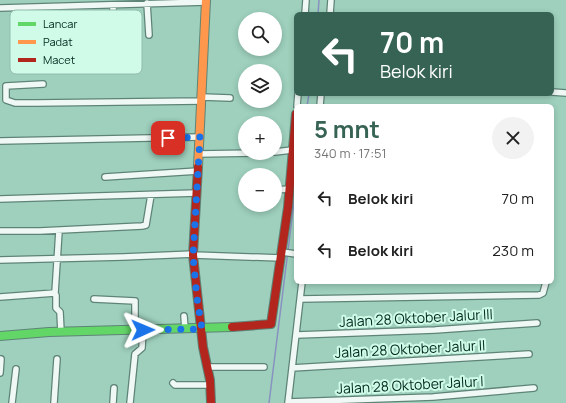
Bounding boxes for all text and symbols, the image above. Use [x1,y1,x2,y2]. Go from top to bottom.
legend [10,10,142,74]
map controls [238,12,282,212]
button: search [238,12,282,56]
text: Lancar [43,16,77,31]
text: 70 m [380,23,444,61]
icon: left [314,28,366,80]
text: Padat [43,34,73,49]
text: Macet [43,52,75,67]
text: Belok kiri [380,59,453,83]
button: layers [238,64,282,108]
text: 5 mnt [314,112,380,145]
button: + [238,116,282,160]
button: close [492,117,534,159]
pin [151,121,185,155]
icon: arrive [157,127,179,149]
text: 340 m · 17:51 [314,144,387,162]
button: − [238,168,282,212]
icon: left [314,187,336,209]
text: Belok kiri [348,188,414,209]
text: 70 m [502,188,534,209]
icon: left [314,239,336,261]
text: Belok kiri [348,240,414,261]
text: 230 m [492,240,534,261]
street label: Jalan 28 Oktober Jalur III [339,304,493,331]
position arrow [122,309,164,351]
street label: Jalan 28 Oktober Jalur II [334,335,486,362]
street label: Jalan 28 Oktober Jalur I [336,371,484,398]

